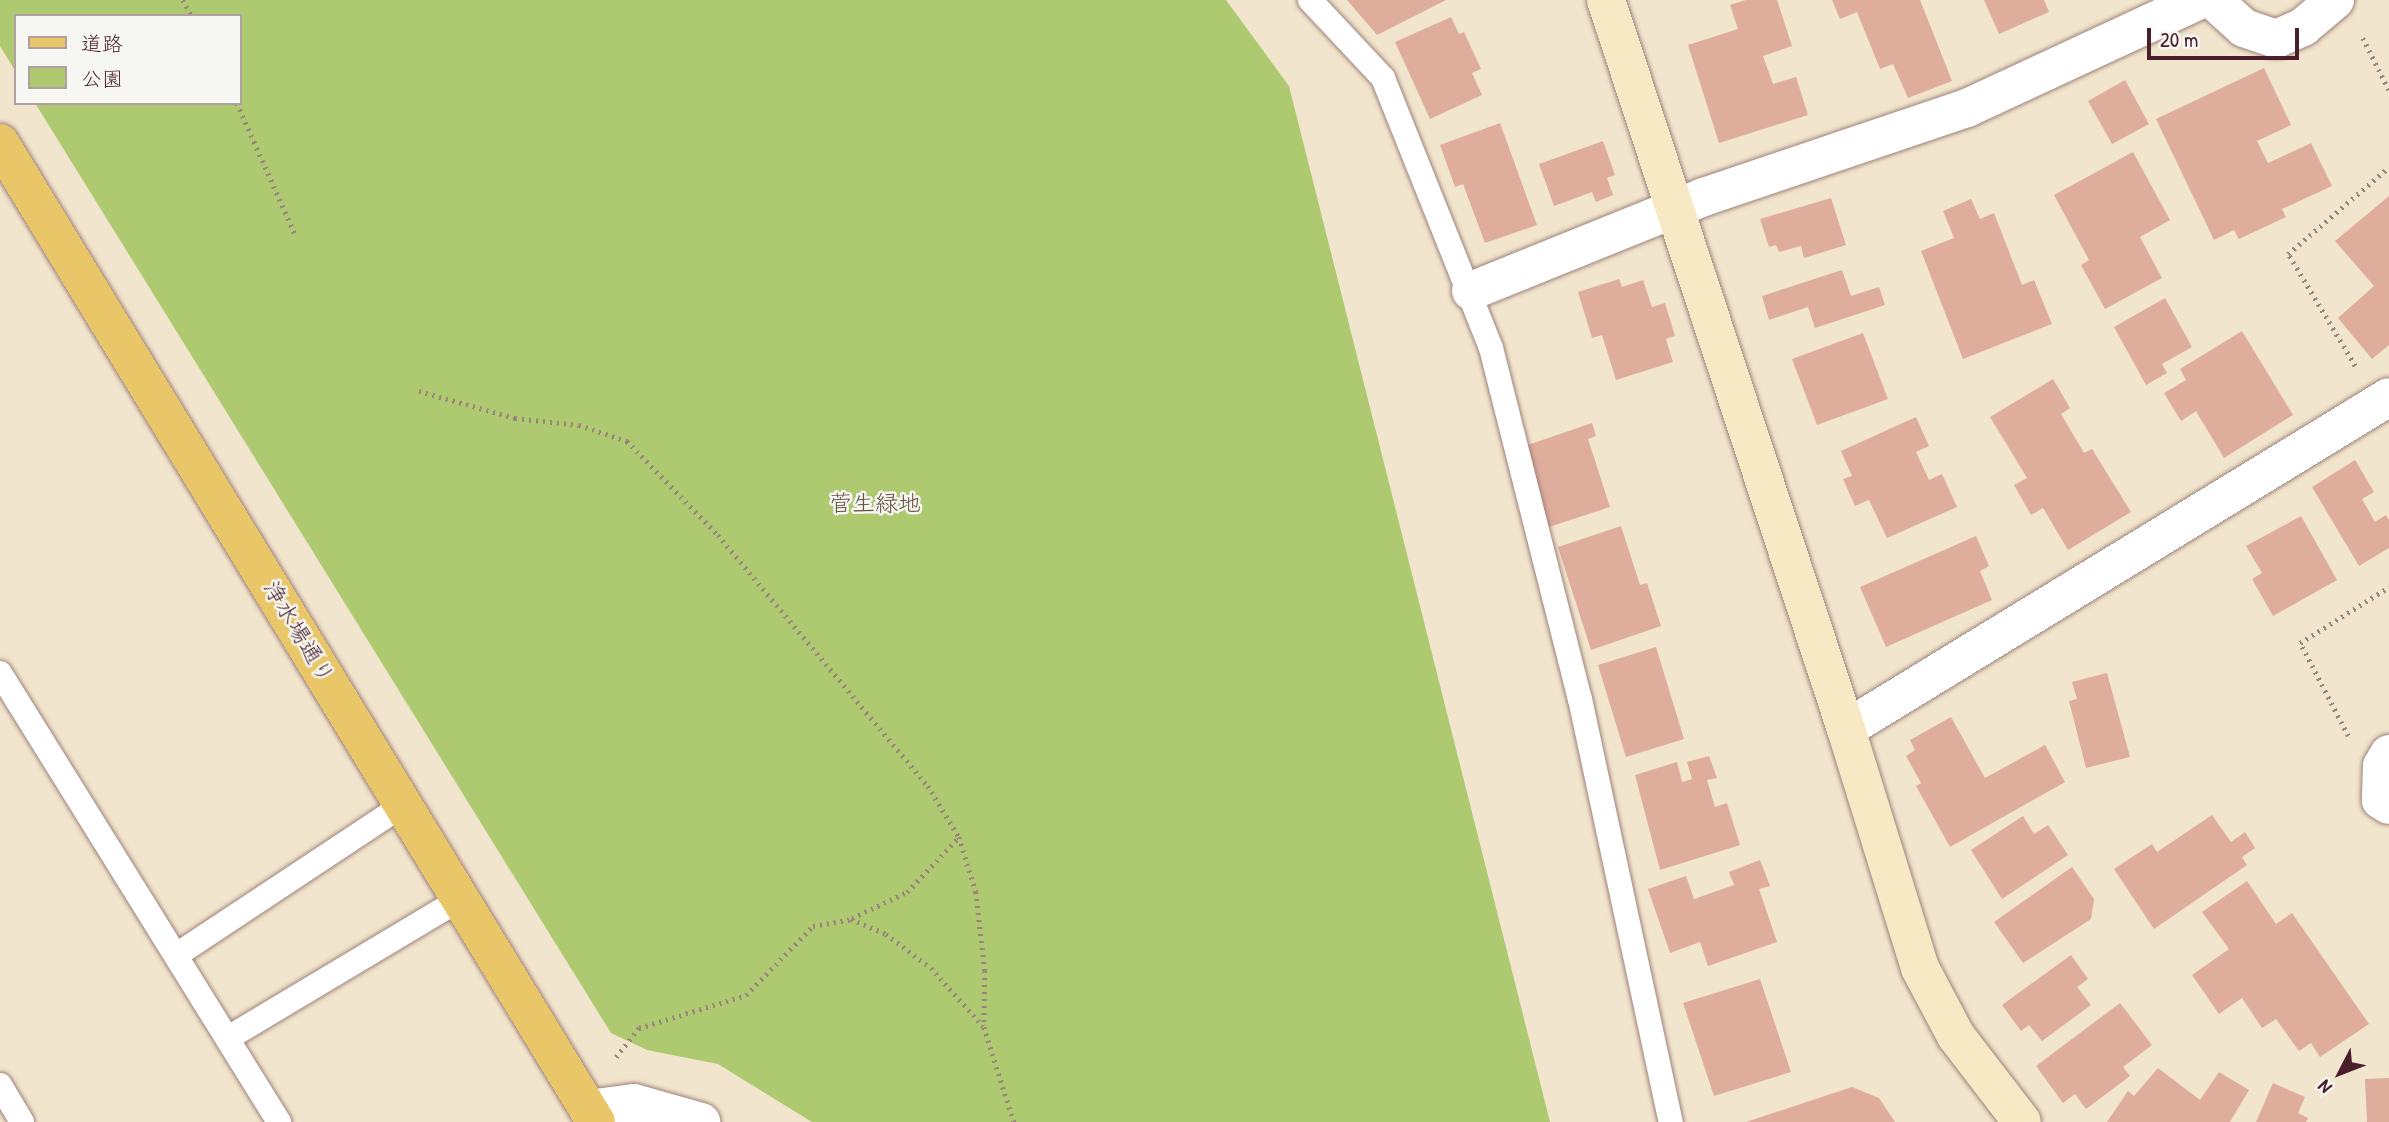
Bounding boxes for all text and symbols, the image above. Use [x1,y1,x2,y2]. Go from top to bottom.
legend [14,14,242,105]
scale bar [2151,14,2303,58]
text: 20 m [2160,25,2198,54]
text: 道路 [81,29,123,58]
text: 公園 [81,64,123,93]
park label: 菅生緑地 [829,489,921,517]
street label: 浄水場通り [258,576,340,688]
north arrow [2305,1038,2375,1108]
text: N [2311,1075,2337,1100]

